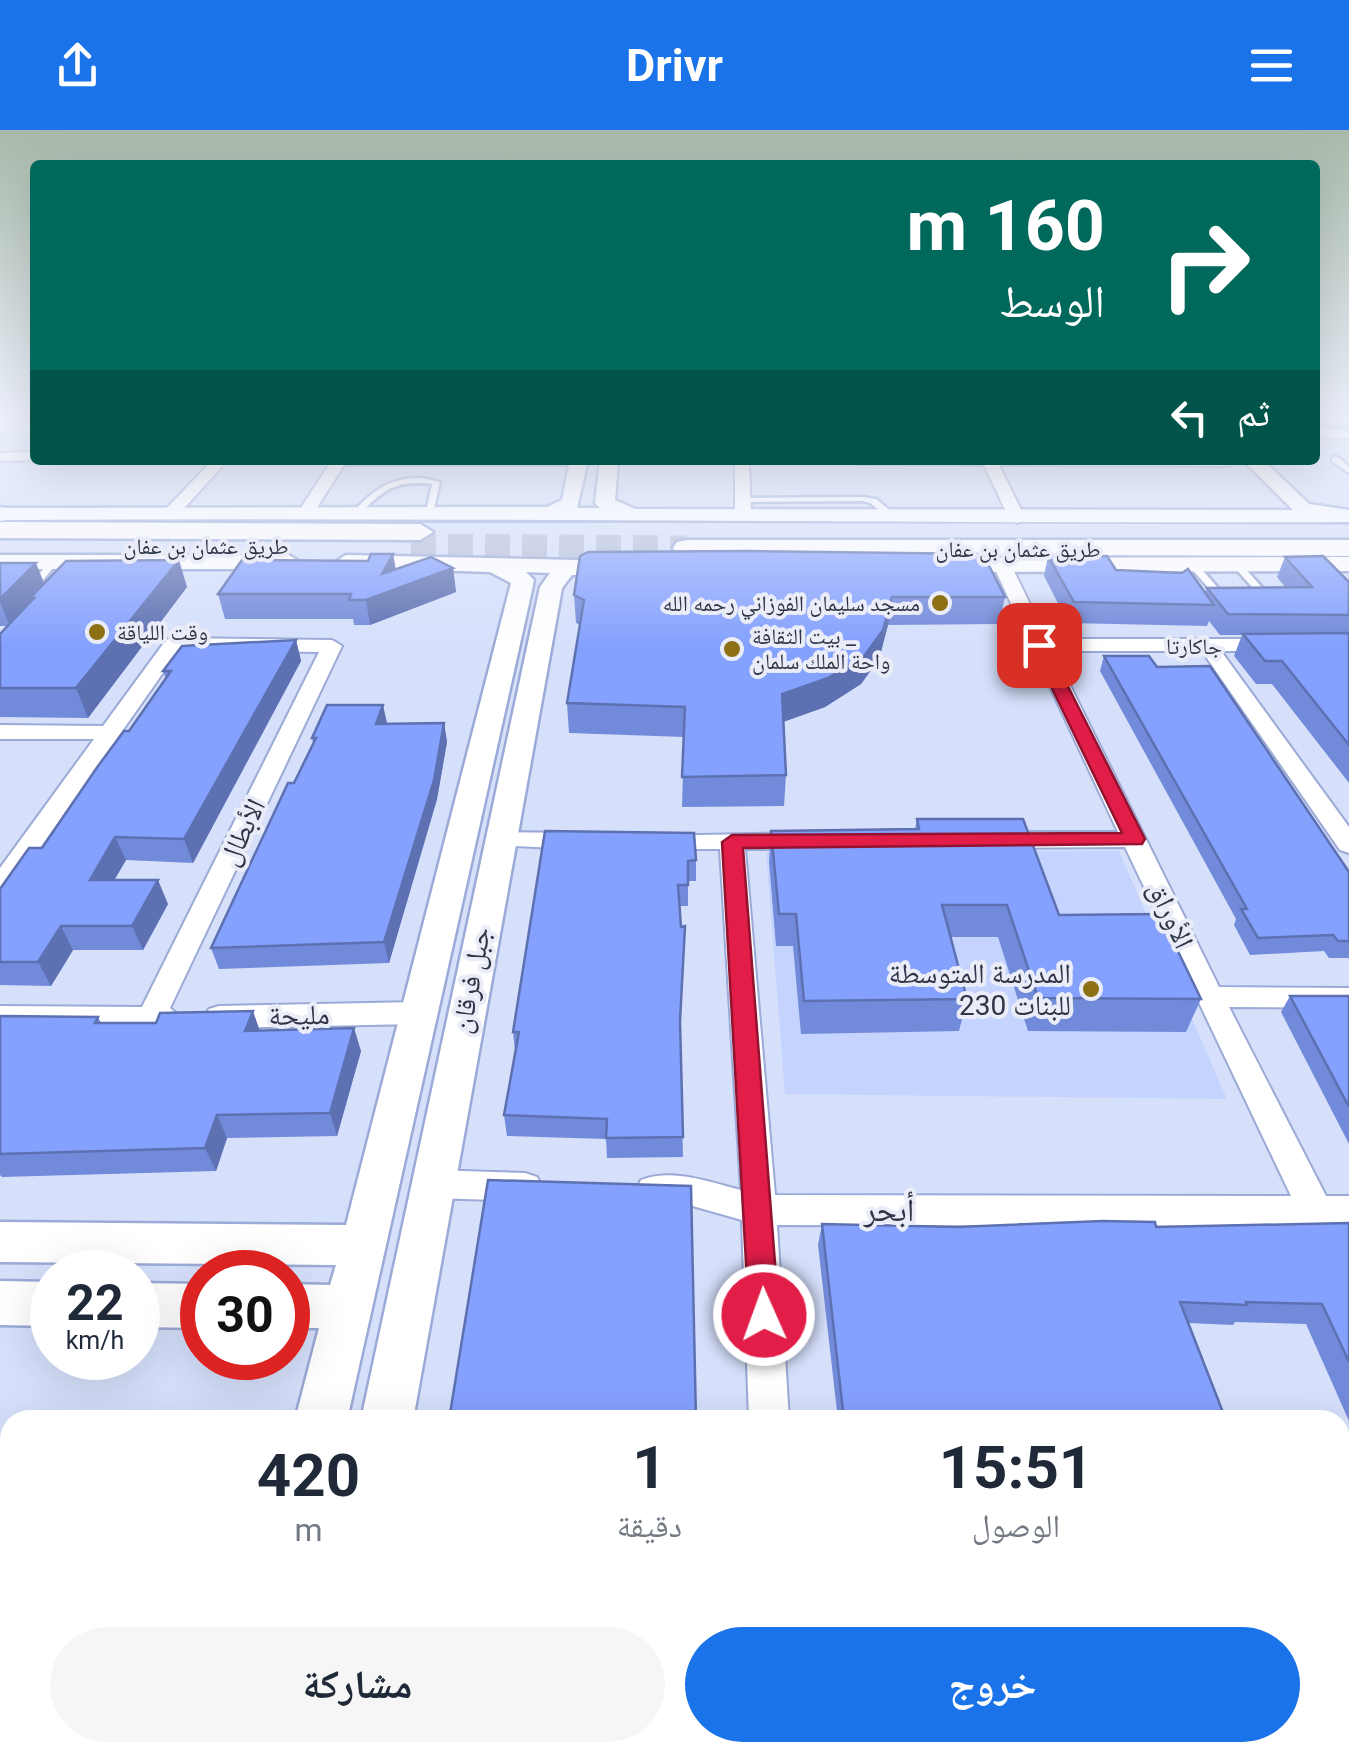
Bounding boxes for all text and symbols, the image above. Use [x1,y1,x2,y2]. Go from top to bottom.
icon: share [50,38,105,93]
icon: menu [1244,38,1299,93]
text: Drivr [626,39,723,92]
text: 160 m [906,185,1105,267]
icon: right [1140,200,1270,330]
text: الوسط [999,275,1105,328]
icon: left [1162,390,1217,445]
text: ثم [1237,391,1270,435]
street label: طريق عثمان بن عفان [123,534,289,560]
street label: طريق عثمان بن عفان [935,537,1101,563]
place label: مسجد سليمان الفوزاني رحمه الله [663,591,920,620]
marker: مسجد سليمان الفوزاني رحمه الله [929,592,951,614]
pin [997,603,1082,688]
icon: arrive [1012,618,1067,673]
place label: وقت اللياقة [117,620,208,645]
marker: وقت اللياقة [86,621,108,643]
place label: بيت الثقافة _ واحة الملك سلمان [752,624,890,675]
street label: جاكارتا [1166,634,1222,659]
marker: بيت الثقافة _ واحة الملك سلمان [721,638,743,660]
street label: الأبطال [212,793,272,871]
street label: الأوراق [1140,876,1201,954]
street label: جبل فرقان [445,924,498,1036]
place label: المدرسة المتوسطة 230 للبنات [889,957,1071,1022]
marker: المدرسة المتوسطة 230 للبنات [1080,978,1102,1000]
street label: مليحة [268,998,330,1032]
street label: أبحر [863,1191,914,1229]
speed limit sign: 30 [180,1250,310,1380]
position arrow [712,1263,816,1367]
text: 22 [66,1274,124,1332]
text: km/h [66,1326,124,1355]
text: 1 [632,1432,667,1503]
text: 15:51 [939,1432,1093,1503]
text: 420 [257,1440,360,1511]
text: دقيقة [617,1507,682,1545]
text: الوصول [972,1507,1060,1545]
text: m [294,1511,322,1549]
button: مشاركة [50,1627,665,1742]
button: خروج [685,1627,1300,1742]

